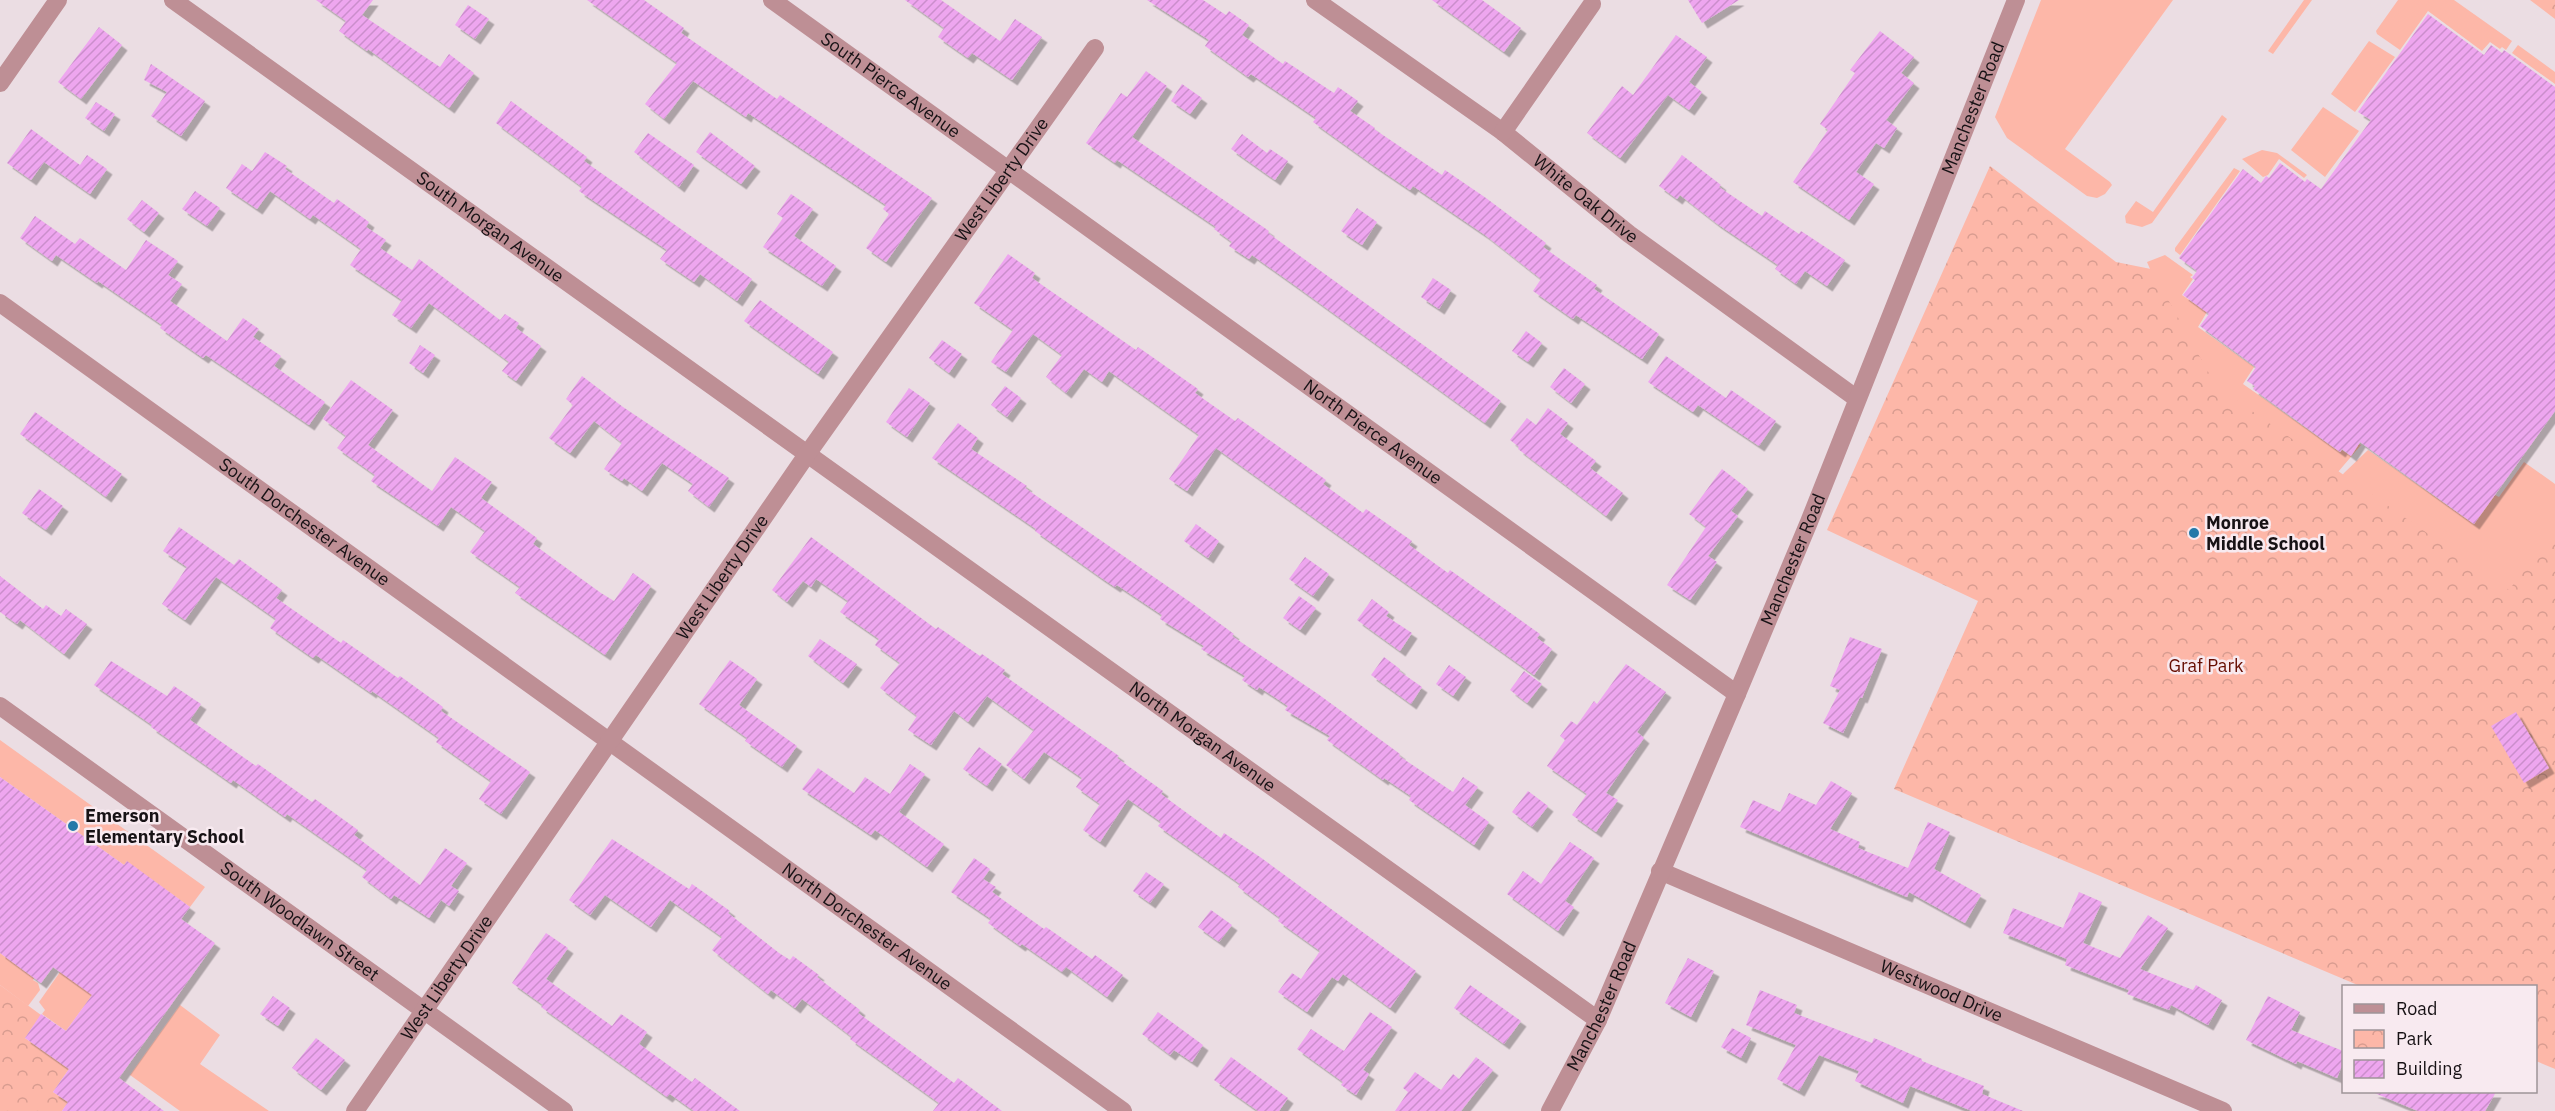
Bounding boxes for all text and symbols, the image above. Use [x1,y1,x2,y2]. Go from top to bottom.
street label: South Pierce Avenue [816,27,965,143]
street label: Manchester Road [1936,38,2009,178]
street label: West Liberty Drive [950,113,1053,246]
street label: White Oak Drive [1529,149,1643,248]
street label: South Morgan Avenue [412,166,569,287]
street label: North Pierce Avenue [1299,374,1447,489]
street label: South Dorchester Avenue [215,452,395,591]
street label: Manchester Road [1755,490,1830,629]
street label: West Liberty Drive [671,510,773,644]
place label: Monroe Middle School [2206,511,2325,555]
marker: Monroe Middle School [2187,526,2201,540]
park label: Graf Park [2168,654,2244,677]
street label: North Morgan Avenue [1125,676,1281,797]
place label: Emerson Elementary School [85,804,244,848]
marker: Emerson Elementary School [66,819,80,833]
street label: South Woodlawn Street [216,856,384,986]
street label: North Dorchester Avenue [778,857,957,995]
street label: West Liberty Drive [395,910,498,1044]
street label: Manchester Road [1561,938,1641,1075]
street label: Westwood Drive [1877,954,2007,1027]
legend [2342,985,2537,1093]
text: Road [2396,997,2437,1020]
text: Park [2396,1027,2433,1050]
text: Building [2396,1057,2463,1080]

